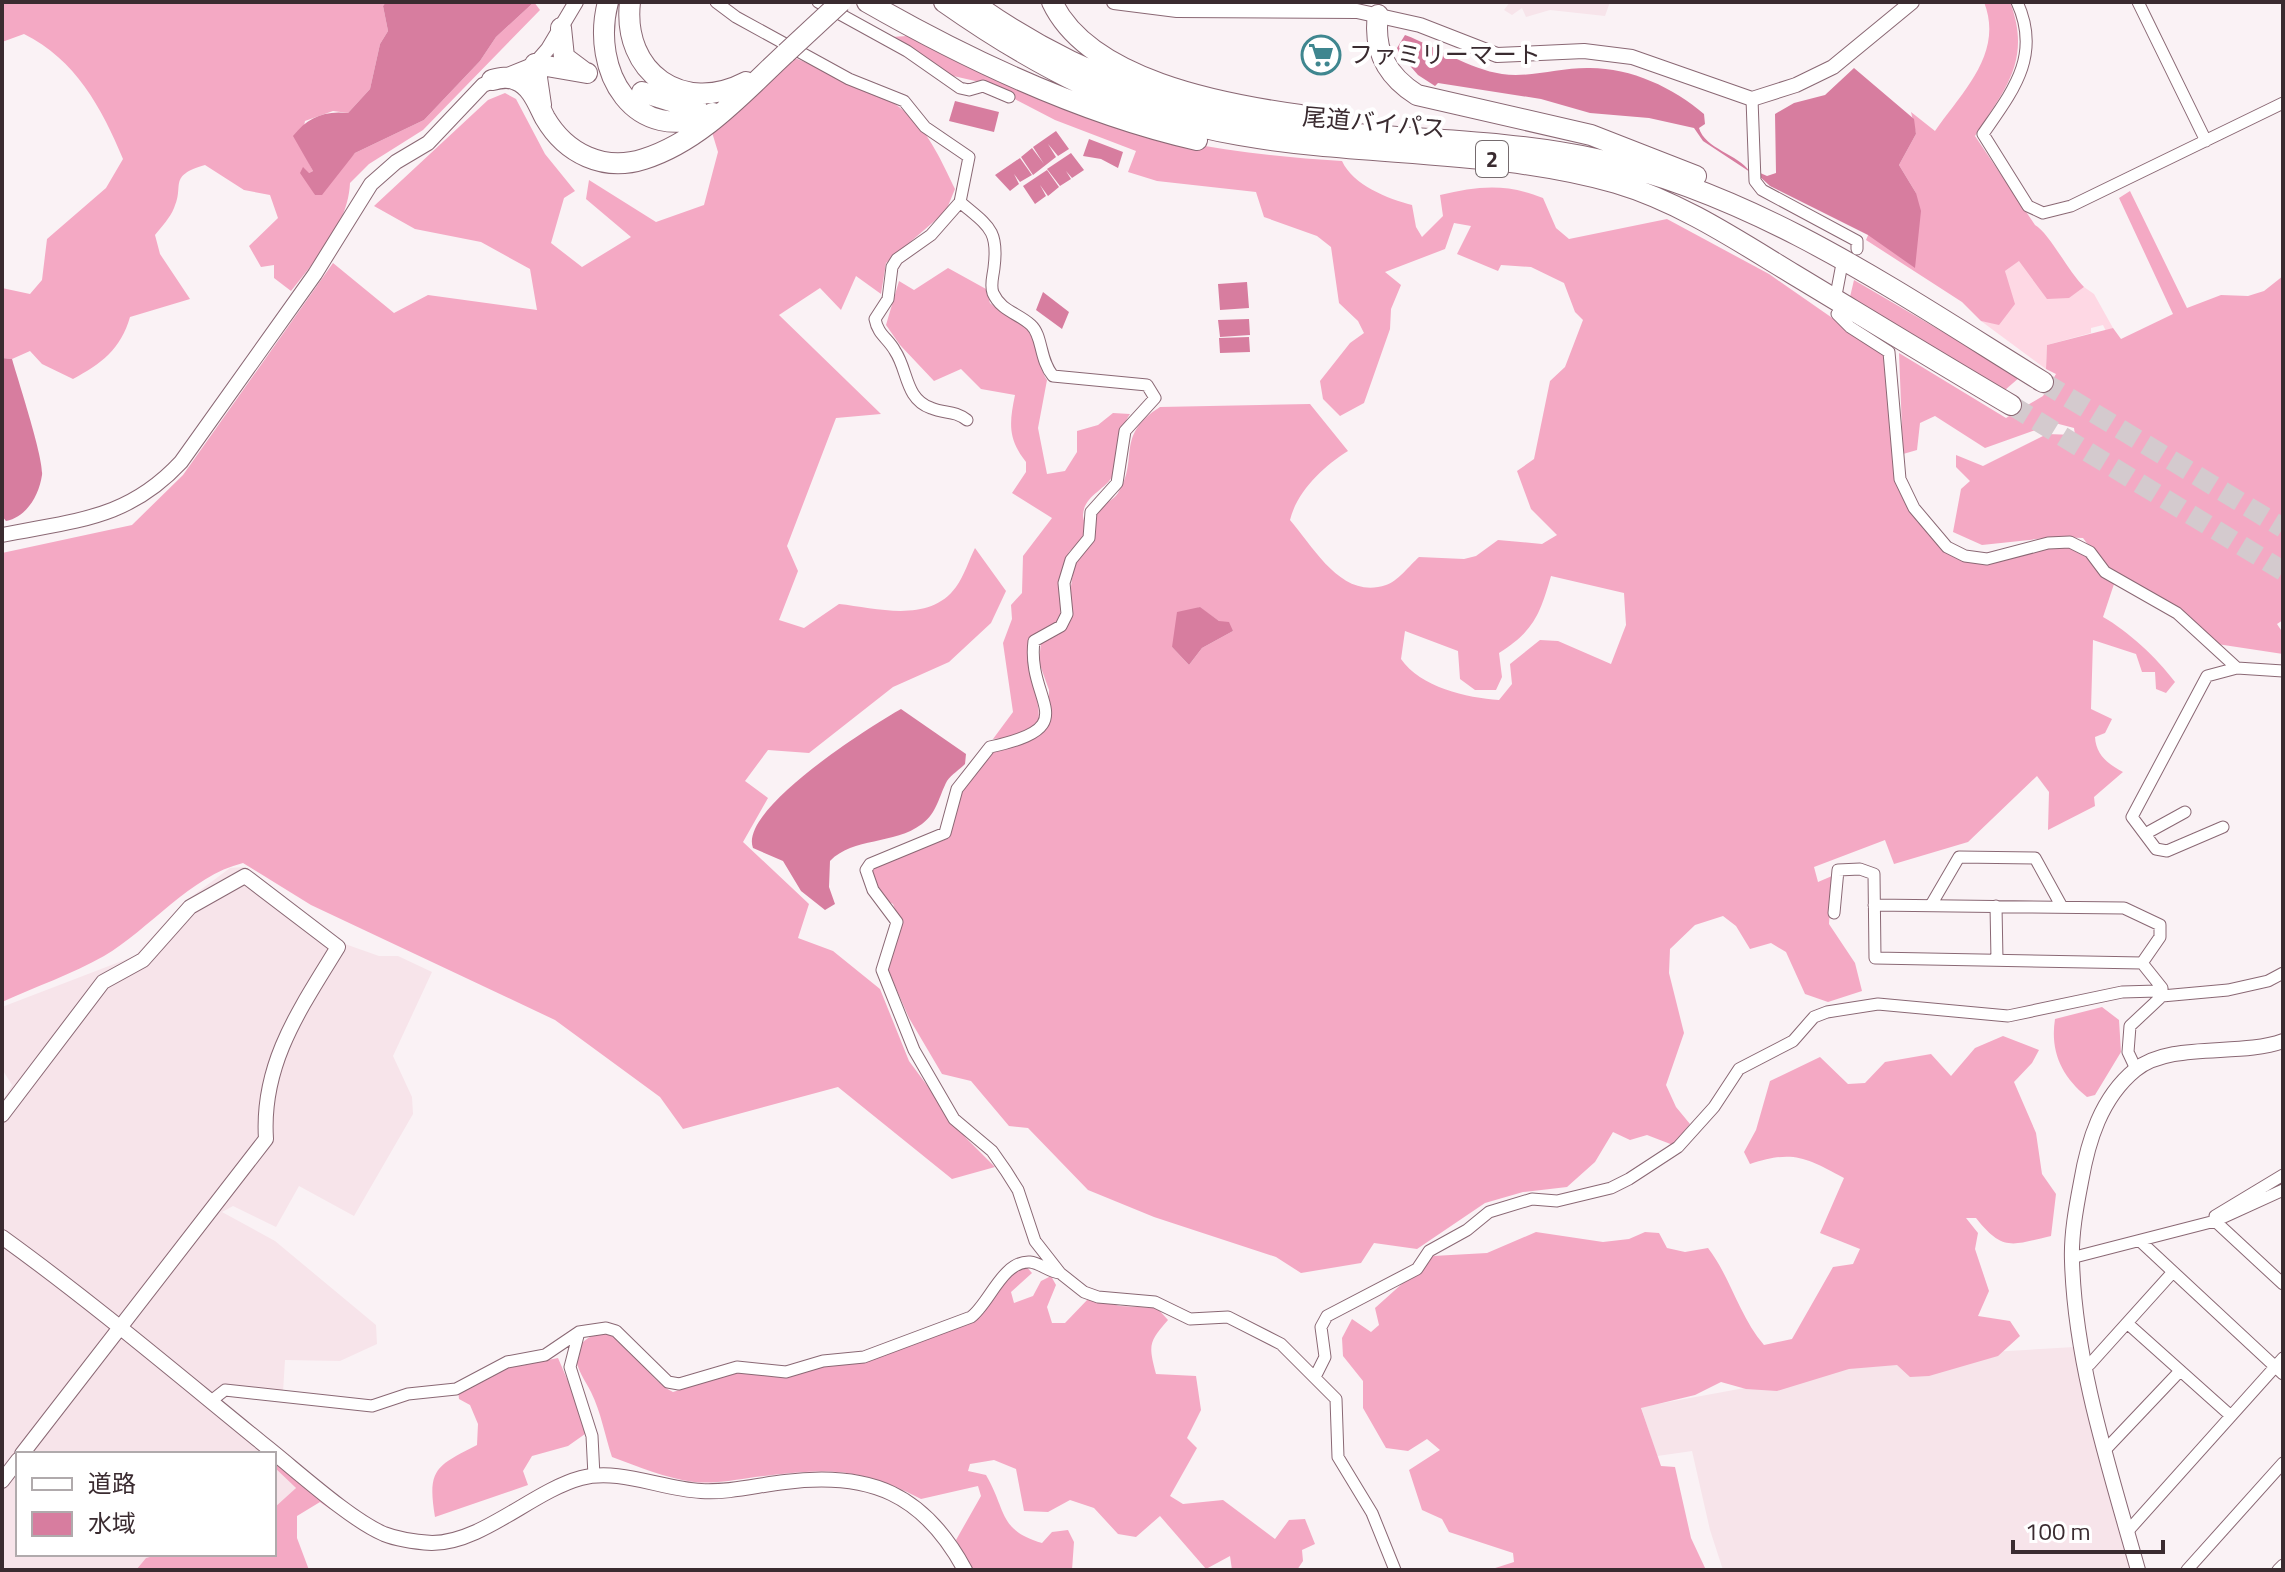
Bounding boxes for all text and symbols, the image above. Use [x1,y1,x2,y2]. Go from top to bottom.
supermarket icon: ファミリーマート [1300,34,1342,76]
place label: ファミリーマート [1349,36,1541,72]
street label: 尾道バイパス [1301,98,1447,146]
road number: 2 [1476,141,1508,177]
legend [16,1452,276,1556]
text: 道路 [88,1465,136,1501]
scale bar [2013,1504,2163,1554]
text: 水域 [88,1505,136,1541]
text: 100 m [2025,1513,2091,1549]

